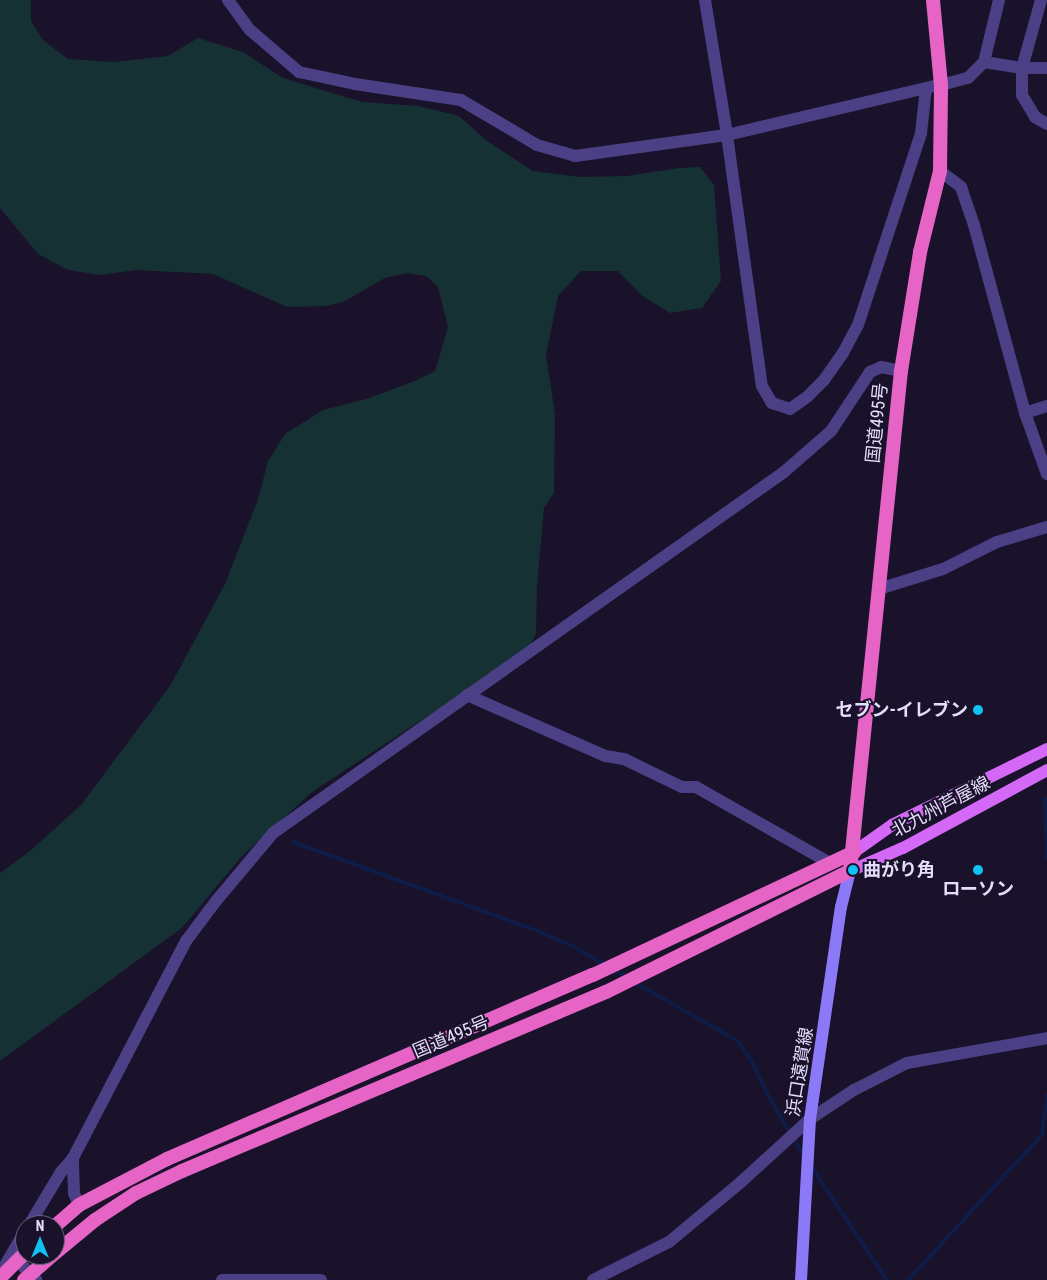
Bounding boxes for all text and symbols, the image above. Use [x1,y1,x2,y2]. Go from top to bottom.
street label: 国道495号 [862,382,892,464]
place label: セブン-イレブン [836,699,968,721]
marker: セブン-イレブン [972,704,984,716]
street label: 北九州芦屋線 [888,772,994,842]
place label: 曲がり角 [863,859,935,881]
marker: 曲がり角 [847,864,859,876]
marker: ローソン [972,864,984,876]
place label: ローソン [942,878,1014,900]
street label: 国道495号 [410,1011,492,1063]
street label: 浜口遠賀線 [782,1026,818,1118]
north arrow [15,1215,65,1265]
text: N [36,1218,44,1234]

